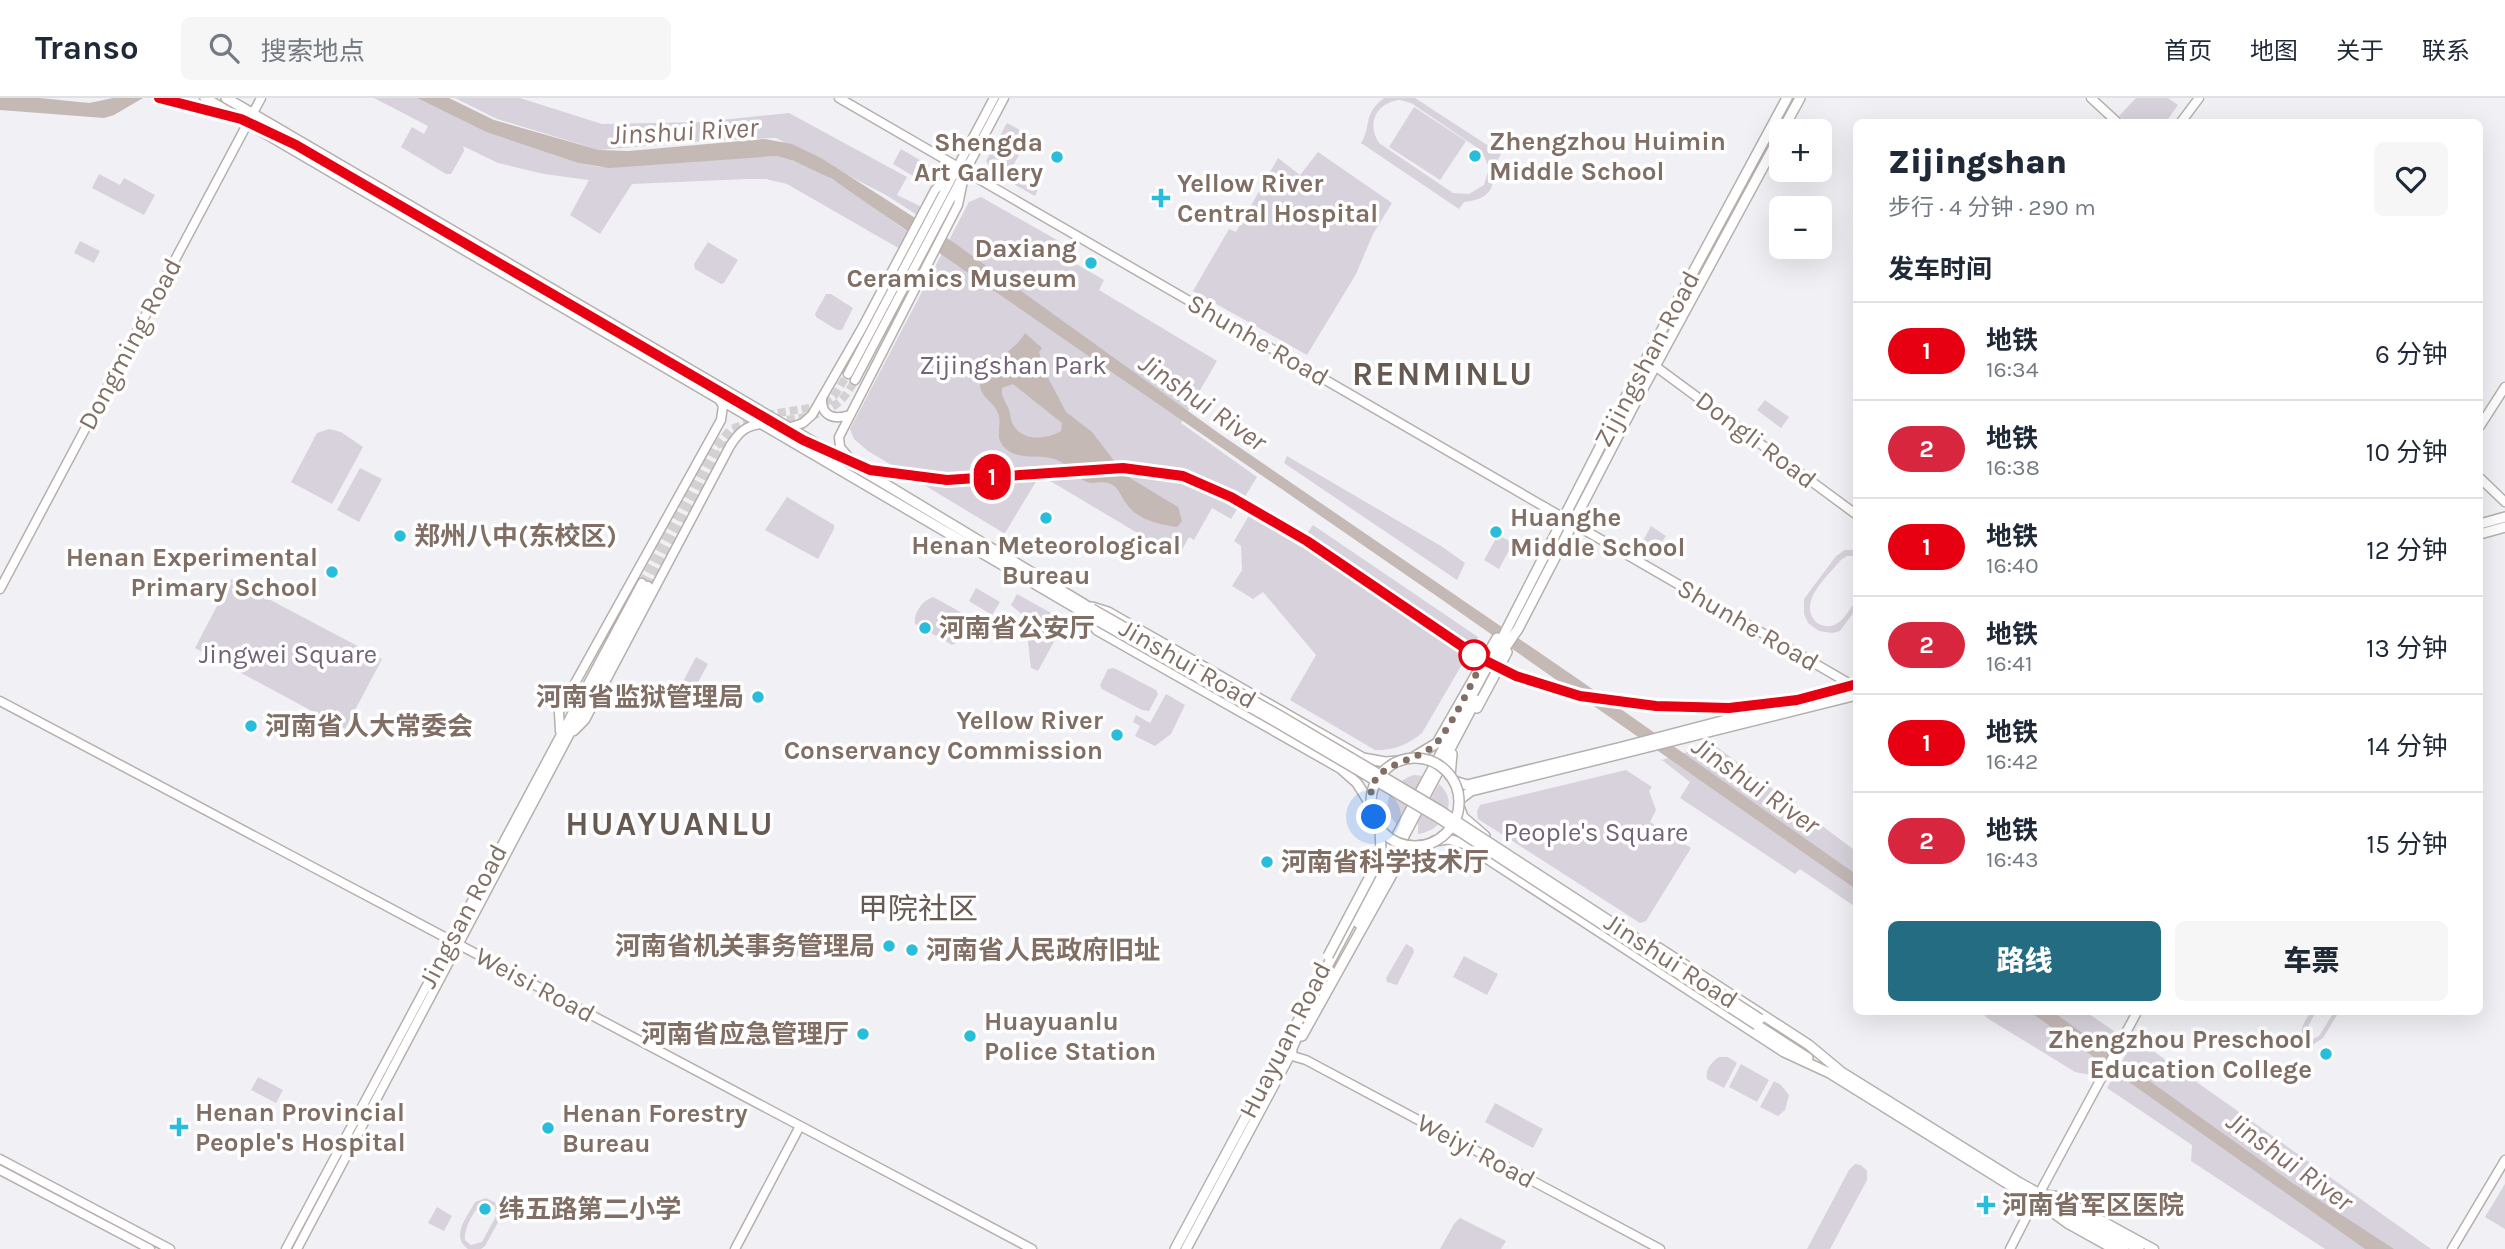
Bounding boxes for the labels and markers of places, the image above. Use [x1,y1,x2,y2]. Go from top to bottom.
place label: Zhengzhou Huimin Middle School [1489,126,1726,187]
place label: Shengda Art Gallery [914,127,1043,188]
marker: Zhengzhou Huimin Middle School [1467,148,1483,164]
marker: Shengda Art Gallery [1049,149,1065,165]
place label: Yellow River Central Hospital [1177,168,1378,229]
marker: Yellow River Central Hospital [1151,188,1171,208]
place label: Daxiang Ceramics Museum [847,233,1077,294]
marker: Daxiang Ceramics Museum [1083,255,1099,271]
place label: Huanghe Middle School [1510,502,1685,563]
marker: Henan Meteorological Bureau [1038,510,1054,526]
place label: 郑州八中(东校区) [414,521,617,552]
marker: Huanghe Middle School [1488,524,1504,540]
marker: 郑州八中(东校区) [392,528,408,544]
place label: Henan Meteorological Bureau [911,530,1181,591]
place label: Henan Experimental Primary School [66,542,318,603]
marker: Henan Experimental Primary School [324,564,340,580]
place label: 河南省公安厅 [939,613,1095,644]
marker: 河南省公安厅 [917,620,933,636]
unlabelled marker [1459,640,1489,670]
place label: 河南省监狱管理局 [536,682,744,713]
marker: 河南省监狱管理局 [750,689,766,705]
place label: Yellow River Conservancy Commission [784,705,1104,766]
place label: 河南省人大常委会 [265,711,473,742]
marker: 河南省人大常委会 [243,718,259,734]
marker: Yellow River Conservancy Commission [1109,727,1125,743]
place label: 河南省科学技术厅 [1281,847,1489,878]
marker: 河南省科学技术厅 [1259,854,1275,870]
place label: 河南省机关事务管理局 [615,931,875,962]
place label: 河南省人民政府旧址 [926,935,1160,966]
marker: 河南省机关事务管理局 [881,938,897,954]
marker: 河南省人民政府旧址 [904,942,920,958]
place label: Huayuanlu Police Station [984,1006,1156,1067]
place label: 河南省应急管理厅 [641,1019,849,1050]
place label: Zhengzhou Preschool Education College [2048,1024,2312,1085]
marker: 河南省应急管理厅 [855,1026,871,1042]
marker: Huayuanlu Police Station [962,1028,978,1044]
marker: Zhengzhou Preschool Education College [2318,1046,2334,1062]
place label: Henan Provincial People's Hospital [195,1097,406,1158]
place label: Henan Forestry Bureau [562,1098,748,1159]
marker: Henan Provincial People's Hospital [169,1117,189,1137]
marker: Henan Forestry Bureau [540,1120,556,1136]
place label: 河南省军区医院 [2002,1190,2184,1221]
place label: 纬五路第二小学 [499,1194,681,1225]
marker: 河南省军区医院 [1976,1195,1996,1215]
marker: 纬五路第二小学 [477,1201,493,1217]

